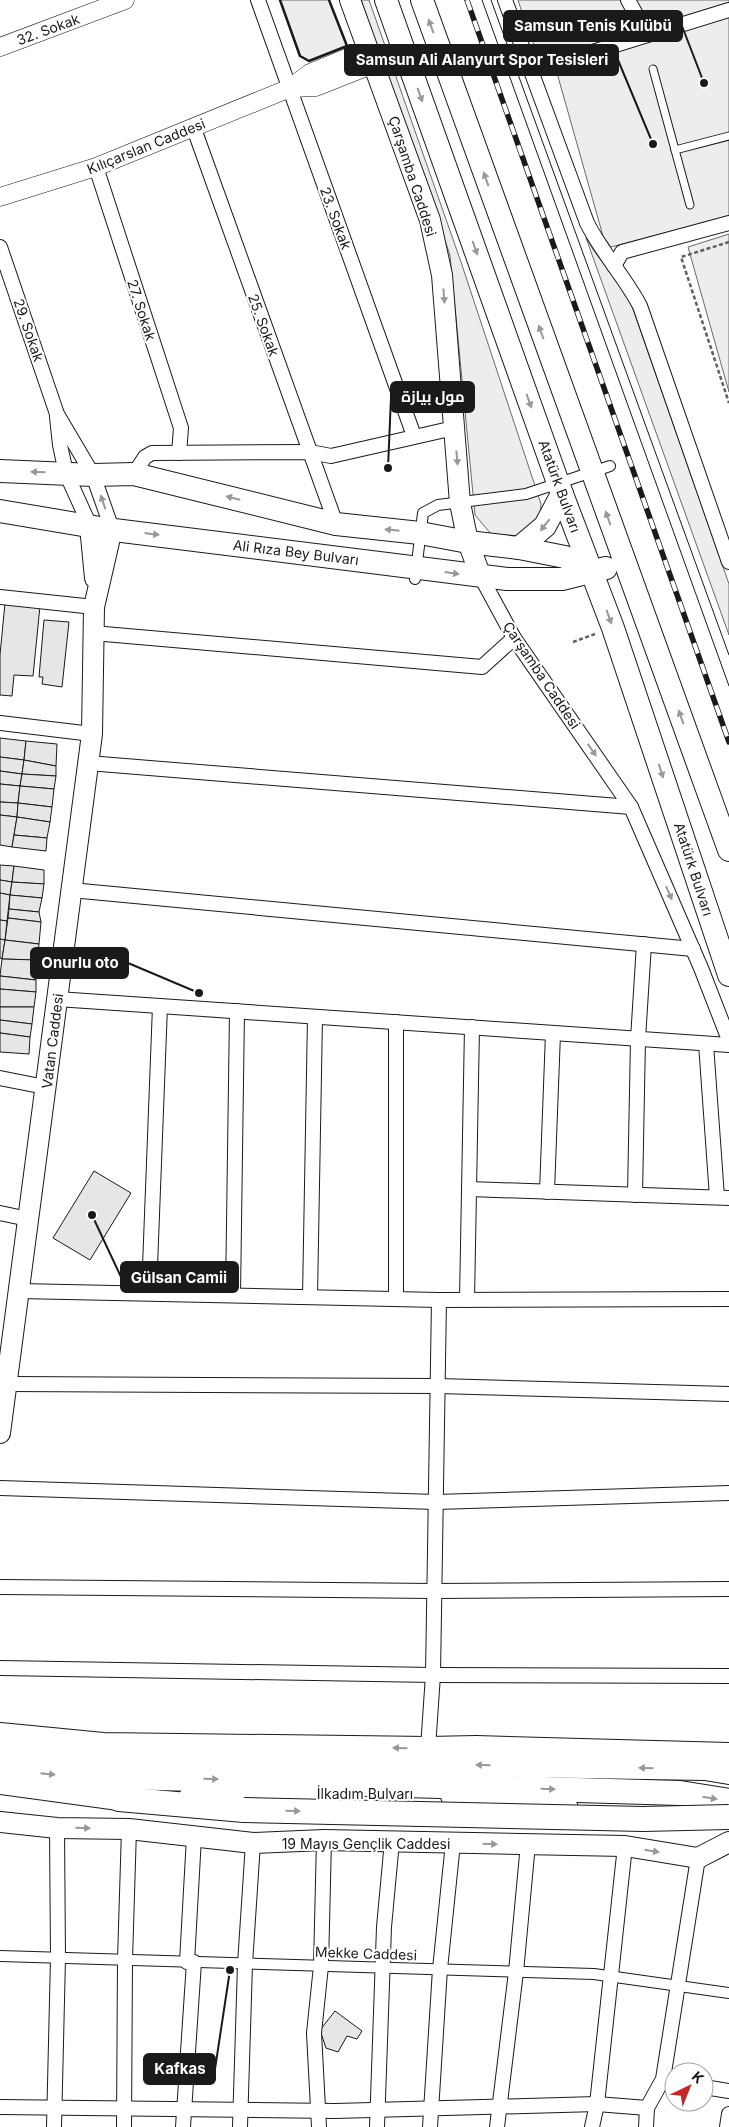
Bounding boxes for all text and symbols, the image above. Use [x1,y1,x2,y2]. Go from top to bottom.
street label: 32. Sokak [14,10,82,48]
callout: Samsun Tenis Kulübü [504,11,682,41]
text: Samsun Tenis Kulübü [514,16,672,35]
one-way arrow [427,18,435,33]
callout: Samsun Ali Alanyurt Spor Tesisleri [345,45,618,75]
text: Samsun Ali Alanyurt Spor Tesisleri [356,50,608,69]
one-way arrow [417,88,424,103]
street label: Çarşamba Caddesi [386,114,440,238]
street label: Kılıçarslan Caddesi [84,115,208,177]
one-way arrow [482,171,490,186]
street label: 23. Sokak [317,184,355,252]
one-way arrow [472,241,479,256]
street label: 27. Sokak [124,277,160,343]
one-way arrow [440,288,448,304]
street label: 25. Sokak [245,291,283,359]
street label: 29. Sokak [10,296,48,364]
one-way arrow [537,324,545,339]
callout: مول بيازة [391,382,474,412]
text: مول بيازة [401,387,465,406]
one-way arrow [526,394,533,409]
street label: Atatürk Bulvarı [535,437,585,535]
one-way arrow [453,450,461,466]
one-way arrow [30,468,46,476]
one-way arrow [99,494,107,509]
one-way arrow [225,494,240,502]
one-way arrow [604,510,612,525]
one-way arrow [540,518,550,532]
one-way arrow [383,526,399,534]
one-way arrow [144,530,160,538]
street label: Ali Rıza Bey Bulvarı [232,536,360,568]
one-way arrow [444,569,460,577]
one-way arrow [606,609,613,624]
street label: Çarşamba Caddesi [500,618,584,732]
one-way arrow [677,710,684,725]
one-way arrow [587,744,597,757]
one-way arrow [658,763,665,778]
street label: Atatürk Bulvarı [671,820,717,918]
one-way arrow [665,886,673,900]
callout: Onurlu oto [31,948,128,978]
text: Onurlu oto [41,953,119,972]
street label: Vatan Caddesi [38,992,66,1090]
callout: Gülsan Camii [121,1262,238,1292]
text: Gülsan Camii [131,1268,227,1287]
one-way arrow [392,1744,408,1752]
one-way arrow [475,1761,491,1769]
one-way arrow [637,1763,653,1771]
one-way arrow [41,1770,57,1778]
one-way arrow [203,1776,219,1784]
street label: İlkadım Bulvarı [317,1785,413,1802]
one-way arrow [540,1785,556,1793]
one-way arrow [702,1794,718,1802]
one-way arrow [285,1808,301,1816]
one-way arrow [76,1824,92,1832]
street label: 19 Mayıs Gençlik Caddesi [282,1835,450,1852]
one-way arrow [482,1840,498,1848]
one-way arrow [645,1847,661,1855]
street label: Mekke Caddesi [315,1943,417,1963]
callout: Kafkas [144,2054,215,2084]
text: Kafkas [154,2059,206,2078]
north arrow [664,2062,714,2112]
text: K [689,2067,708,2087]

